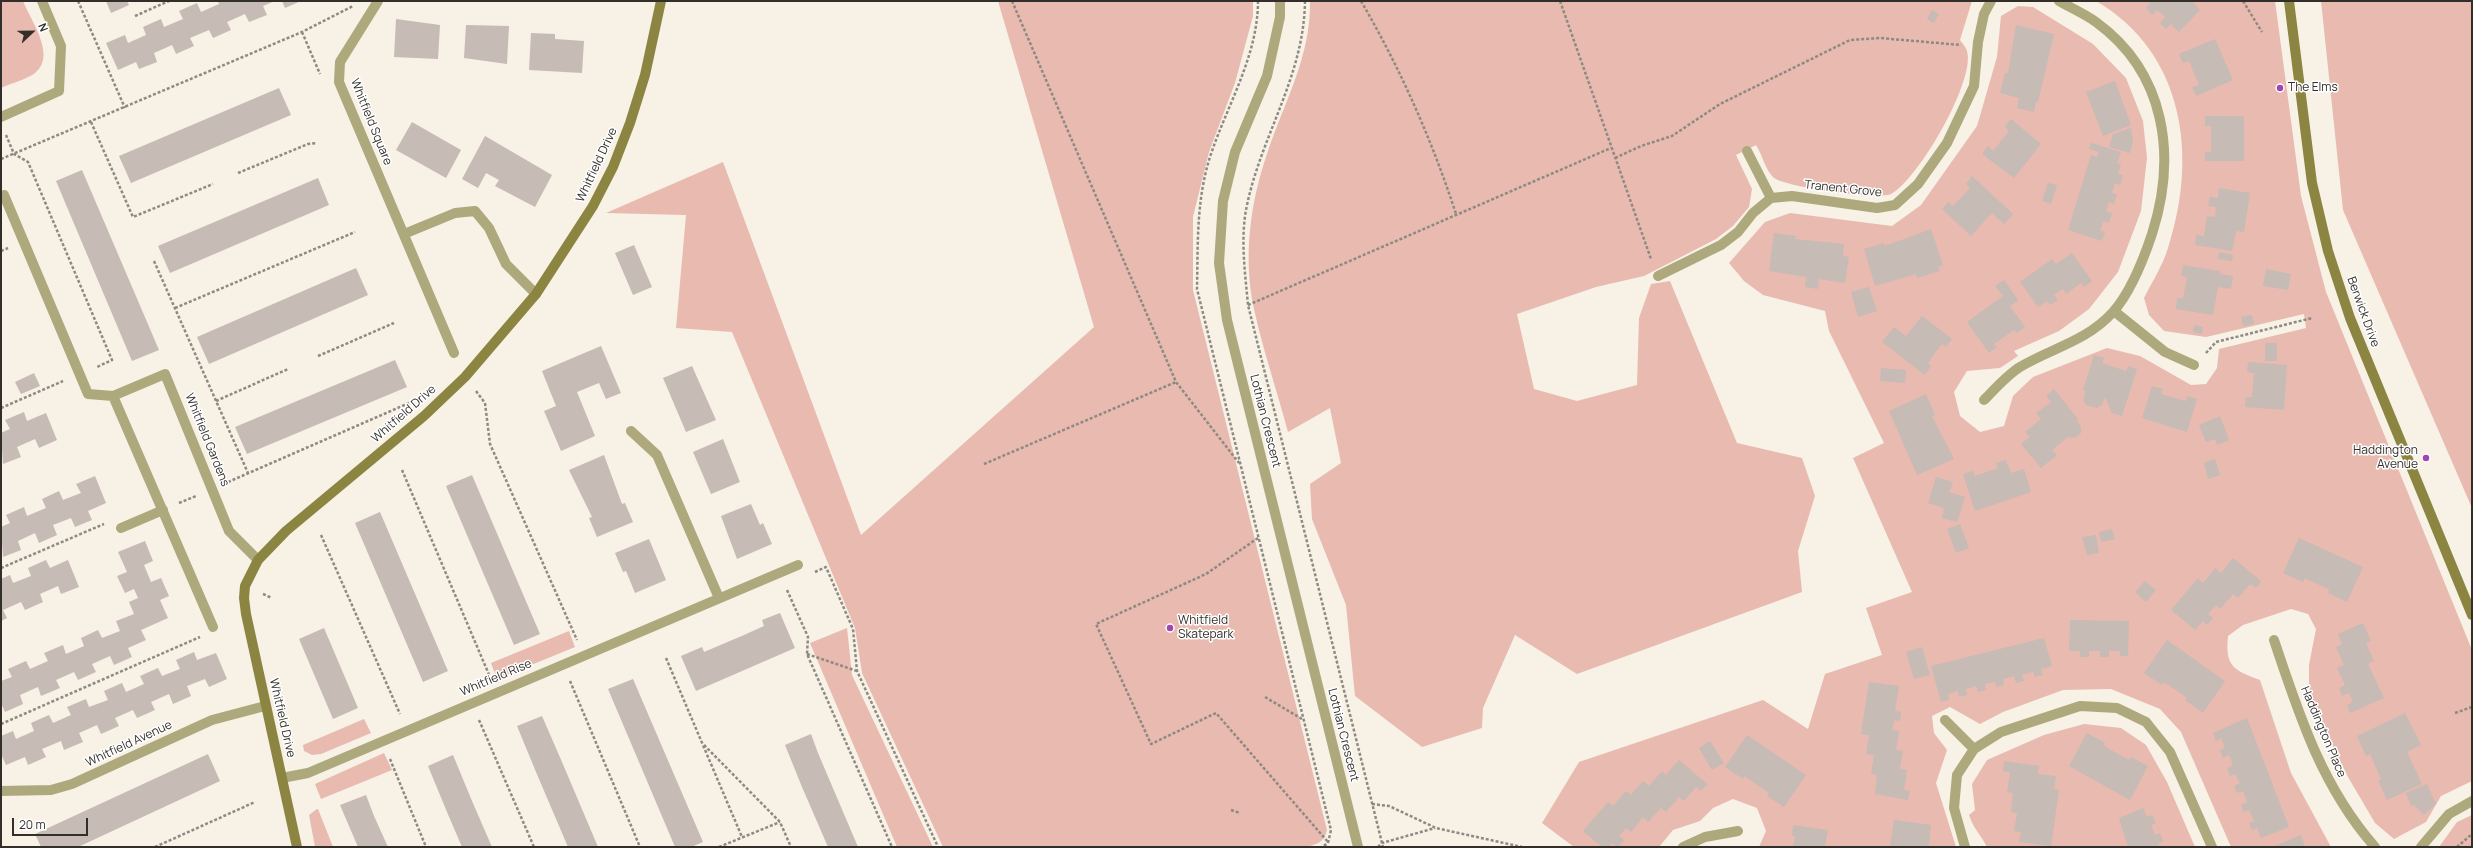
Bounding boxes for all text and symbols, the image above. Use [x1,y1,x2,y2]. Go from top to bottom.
north arrow [12,12,52,52]
text: N [35,21,52,34]
street label: Whitfield Square [347,77,395,167]
place label: The Elms [2288,81,2338,95]
marker: The Elms [2275,83,2285,93]
street label: Whitfield Drive [573,125,621,205]
street label: Tranent Grove [1803,178,1883,200]
street label: Berwick Drive [2344,275,2382,349]
street label: Lothian Crescent [1246,373,1284,469]
street label: Whitfield Drive [369,382,439,446]
street label: Whitfield Gardens [182,391,232,489]
place label: Haddington Avenue [2353,444,2418,472]
marker: Haddington Avenue [2421,453,2431,463]
place label: Whitfield Skatepark [1178,614,1233,642]
marker: Whitfield Skatepark [1165,623,1175,633]
street label: Whitfield Rise [458,656,534,700]
street label: Whitfield Drive [266,677,298,759]
street label: Haddington Place [2297,684,2349,780]
street label: Lothian Crescent [1324,687,1362,783]
street label: Whitfield Avenue [84,718,174,770]
scale bar [14,810,90,836]
text: 20 m [19,816,46,833]

